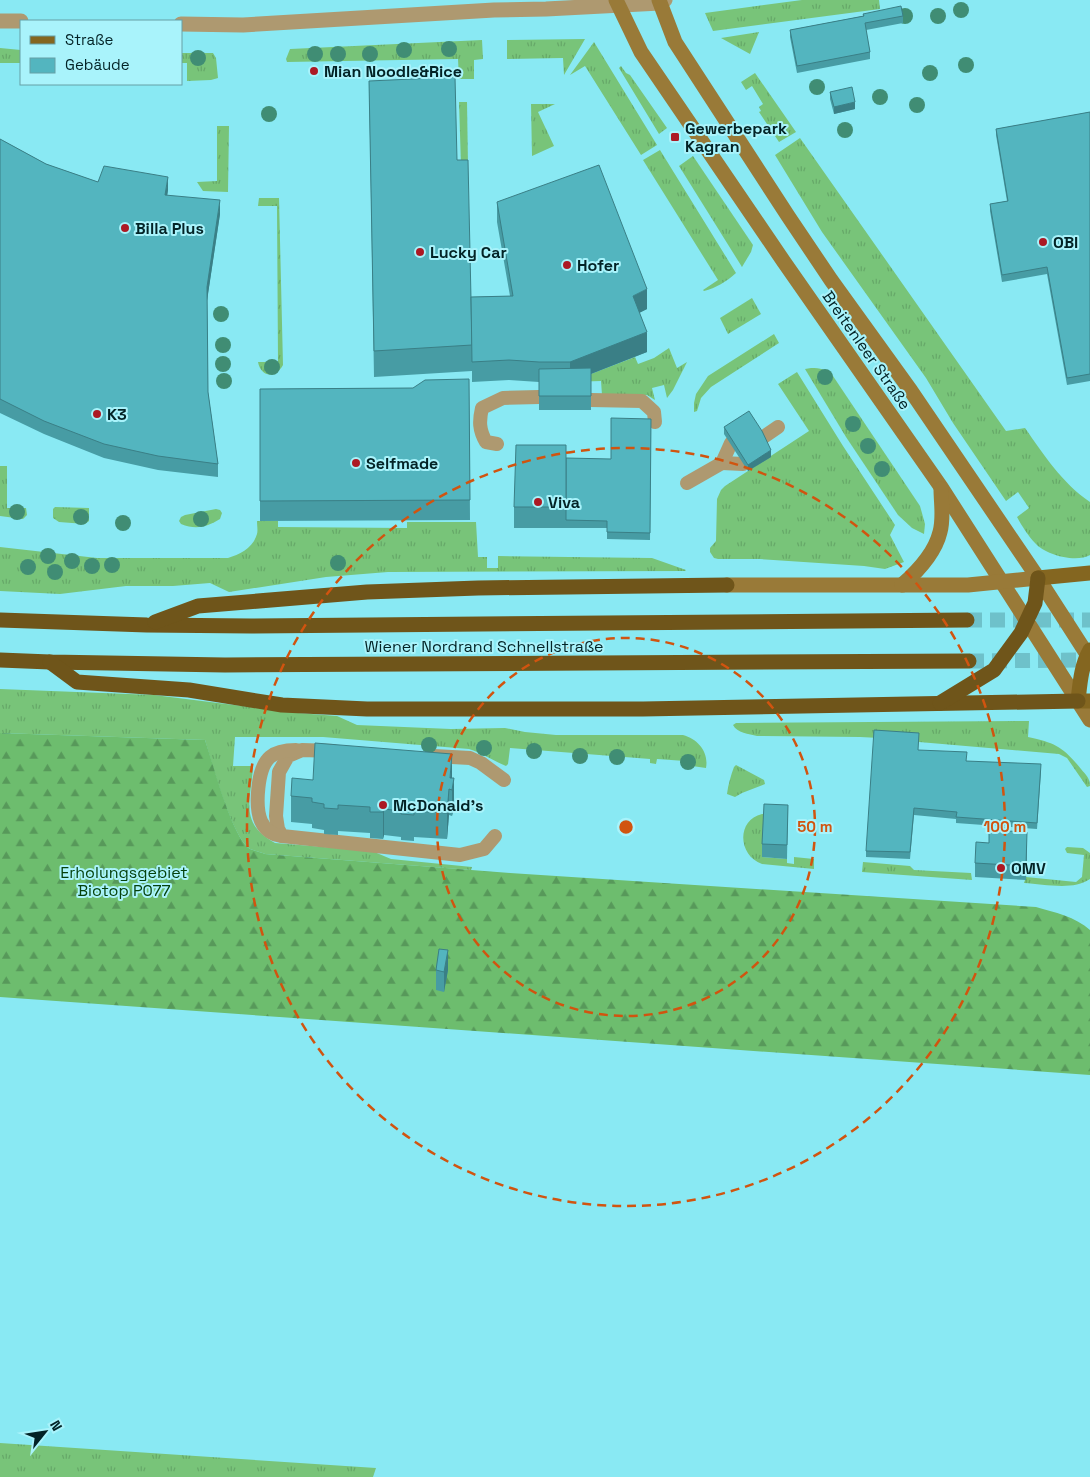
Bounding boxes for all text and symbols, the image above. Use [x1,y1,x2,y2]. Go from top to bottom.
legend [20,20,182,85]
text: Straße [65,30,114,49]
text: Gebäude [65,55,130,74]
place label: Mian Noodle&Rice [324,61,462,82]
marker: Mian Noodle&Rice [308,65,320,77]
place label: Gewerbepark Kagran [685,118,787,157]
marker: Gewerbepark Kagran [669,131,681,143]
place label: Billa Plus [135,218,204,239]
marker: Billa Plus [119,222,131,234]
place label: OBI [1053,232,1078,253]
marker: OBI [1037,236,1049,248]
place label: Lucky Car [430,242,507,263]
marker: Lucky Car [414,246,426,258]
place label: Hofer [577,255,619,276]
marker: Hofer [561,259,573,271]
street label: Breitenleer Straße [818,287,916,414]
place label: K3 [107,404,127,425]
marker: K3 [91,408,103,420]
place label: Selfmade [366,453,438,474]
marker: Selfmade [350,457,362,469]
place label: Viva [548,492,580,513]
marker: Viva [532,496,544,508]
street label: Wiener Nordrand Schnellstraße [365,636,603,657]
place label: McDonald's [393,795,483,816]
marker: McDonald's [377,799,389,811]
text: 50 m [797,817,833,836]
text: 100 m [984,817,1026,836]
centre of rings [617,818,635,836]
place label: OMV [1011,858,1046,879]
park label: Erholungsgebiet Biotop P077 [60,862,188,901]
marker: OMV [995,862,1007,874]
north arrow [20,1407,70,1457]
text: N [46,1417,66,1434]

